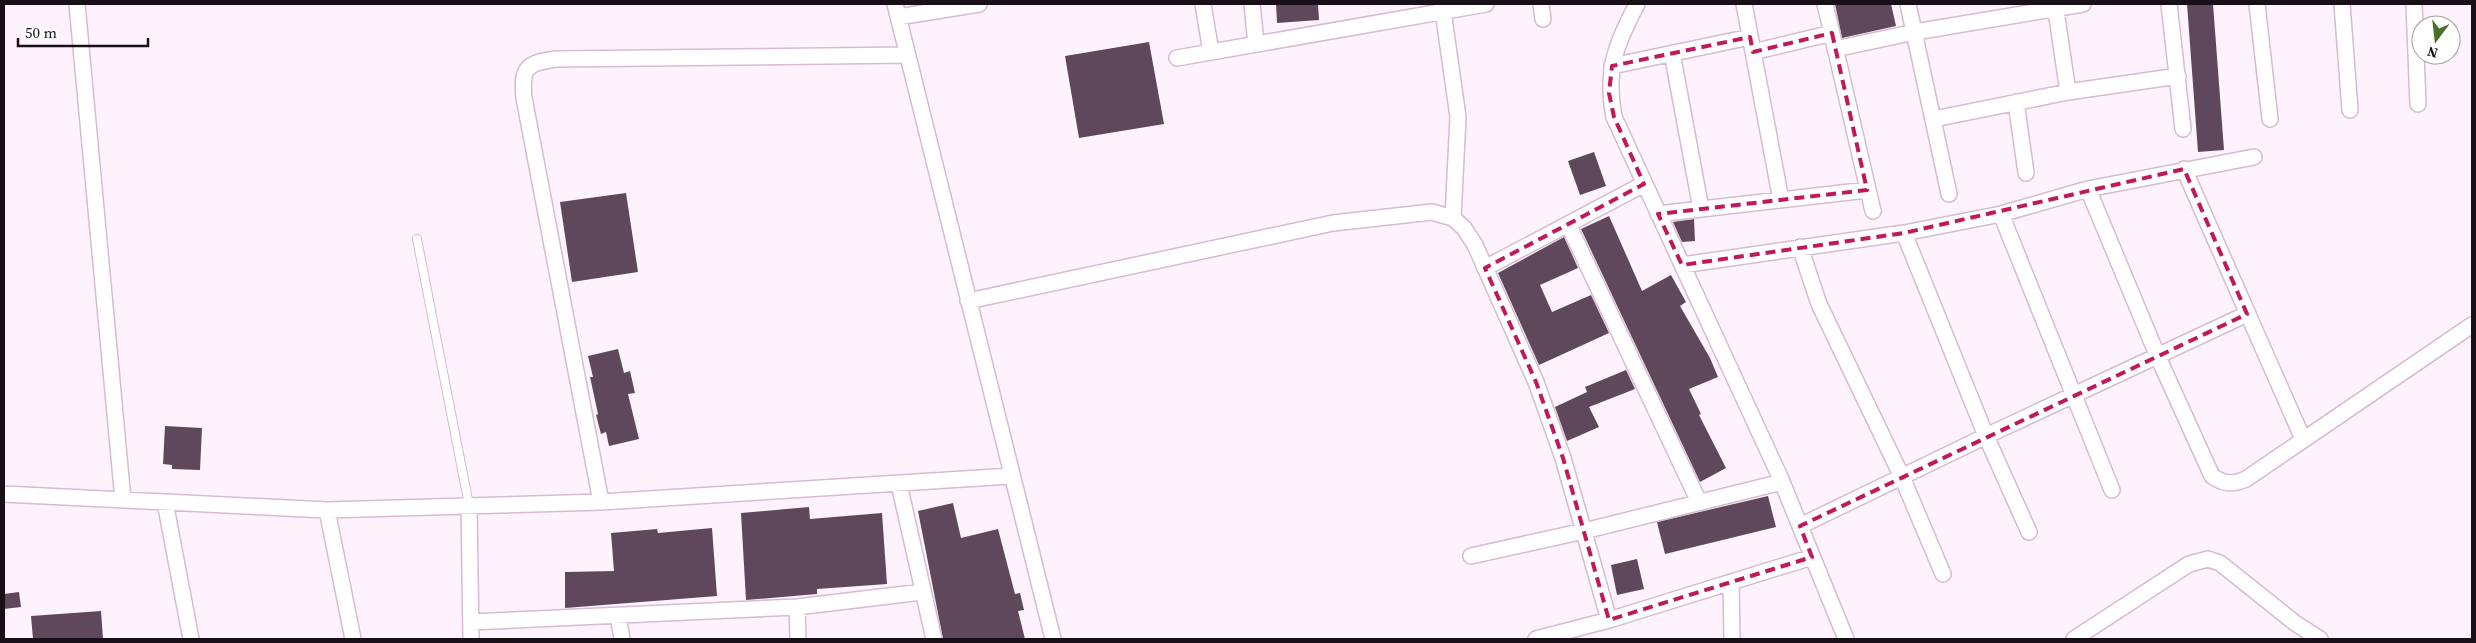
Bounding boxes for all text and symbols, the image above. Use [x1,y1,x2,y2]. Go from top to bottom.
scale bar [18,15,148,47]
north arrow [2411,15,2461,65]
text: 50 m [25,22,57,43]
text: N [2425,42,2440,64]

